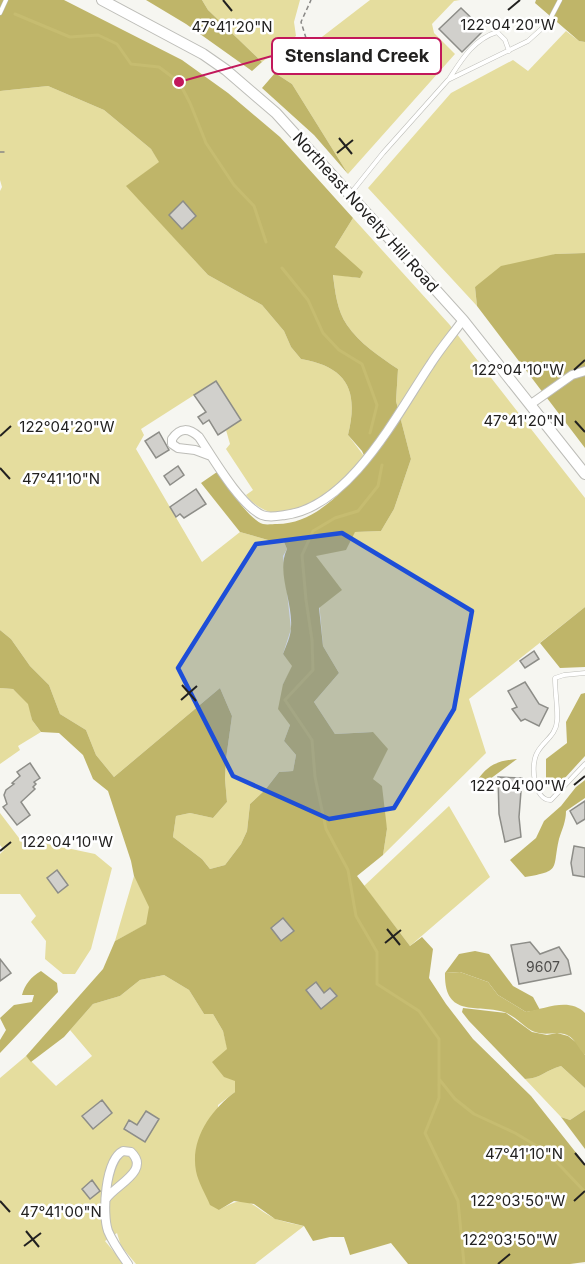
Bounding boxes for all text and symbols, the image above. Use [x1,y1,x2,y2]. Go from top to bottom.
text: 122°04'20"W [460,15,556,34]
text: 47°41'20"N [191,17,273,36]
callout: Stensland Creek [272,38,441,74]
text: Stensland Creek [285,45,430,66]
street label: Northeast Novelty Hill Road [289,128,443,296]
text: 122°04'10"W [472,360,564,379]
text: 47°41'20"N [483,411,565,430]
text: 122°04'20"W [19,417,115,436]
text: 47°41'10"N [22,469,100,488]
text: 122°04'00"W [470,776,566,795]
text: 122°04'10"W [21,832,113,851]
house number: 9607 [526,958,560,975]
text: 47°41'10"N [485,1144,563,1163]
text: 122°03'50"W [471,1191,566,1210]
text: 47°41'00"N [20,1202,102,1221]
text: 122°03'50"W [463,1230,558,1249]

